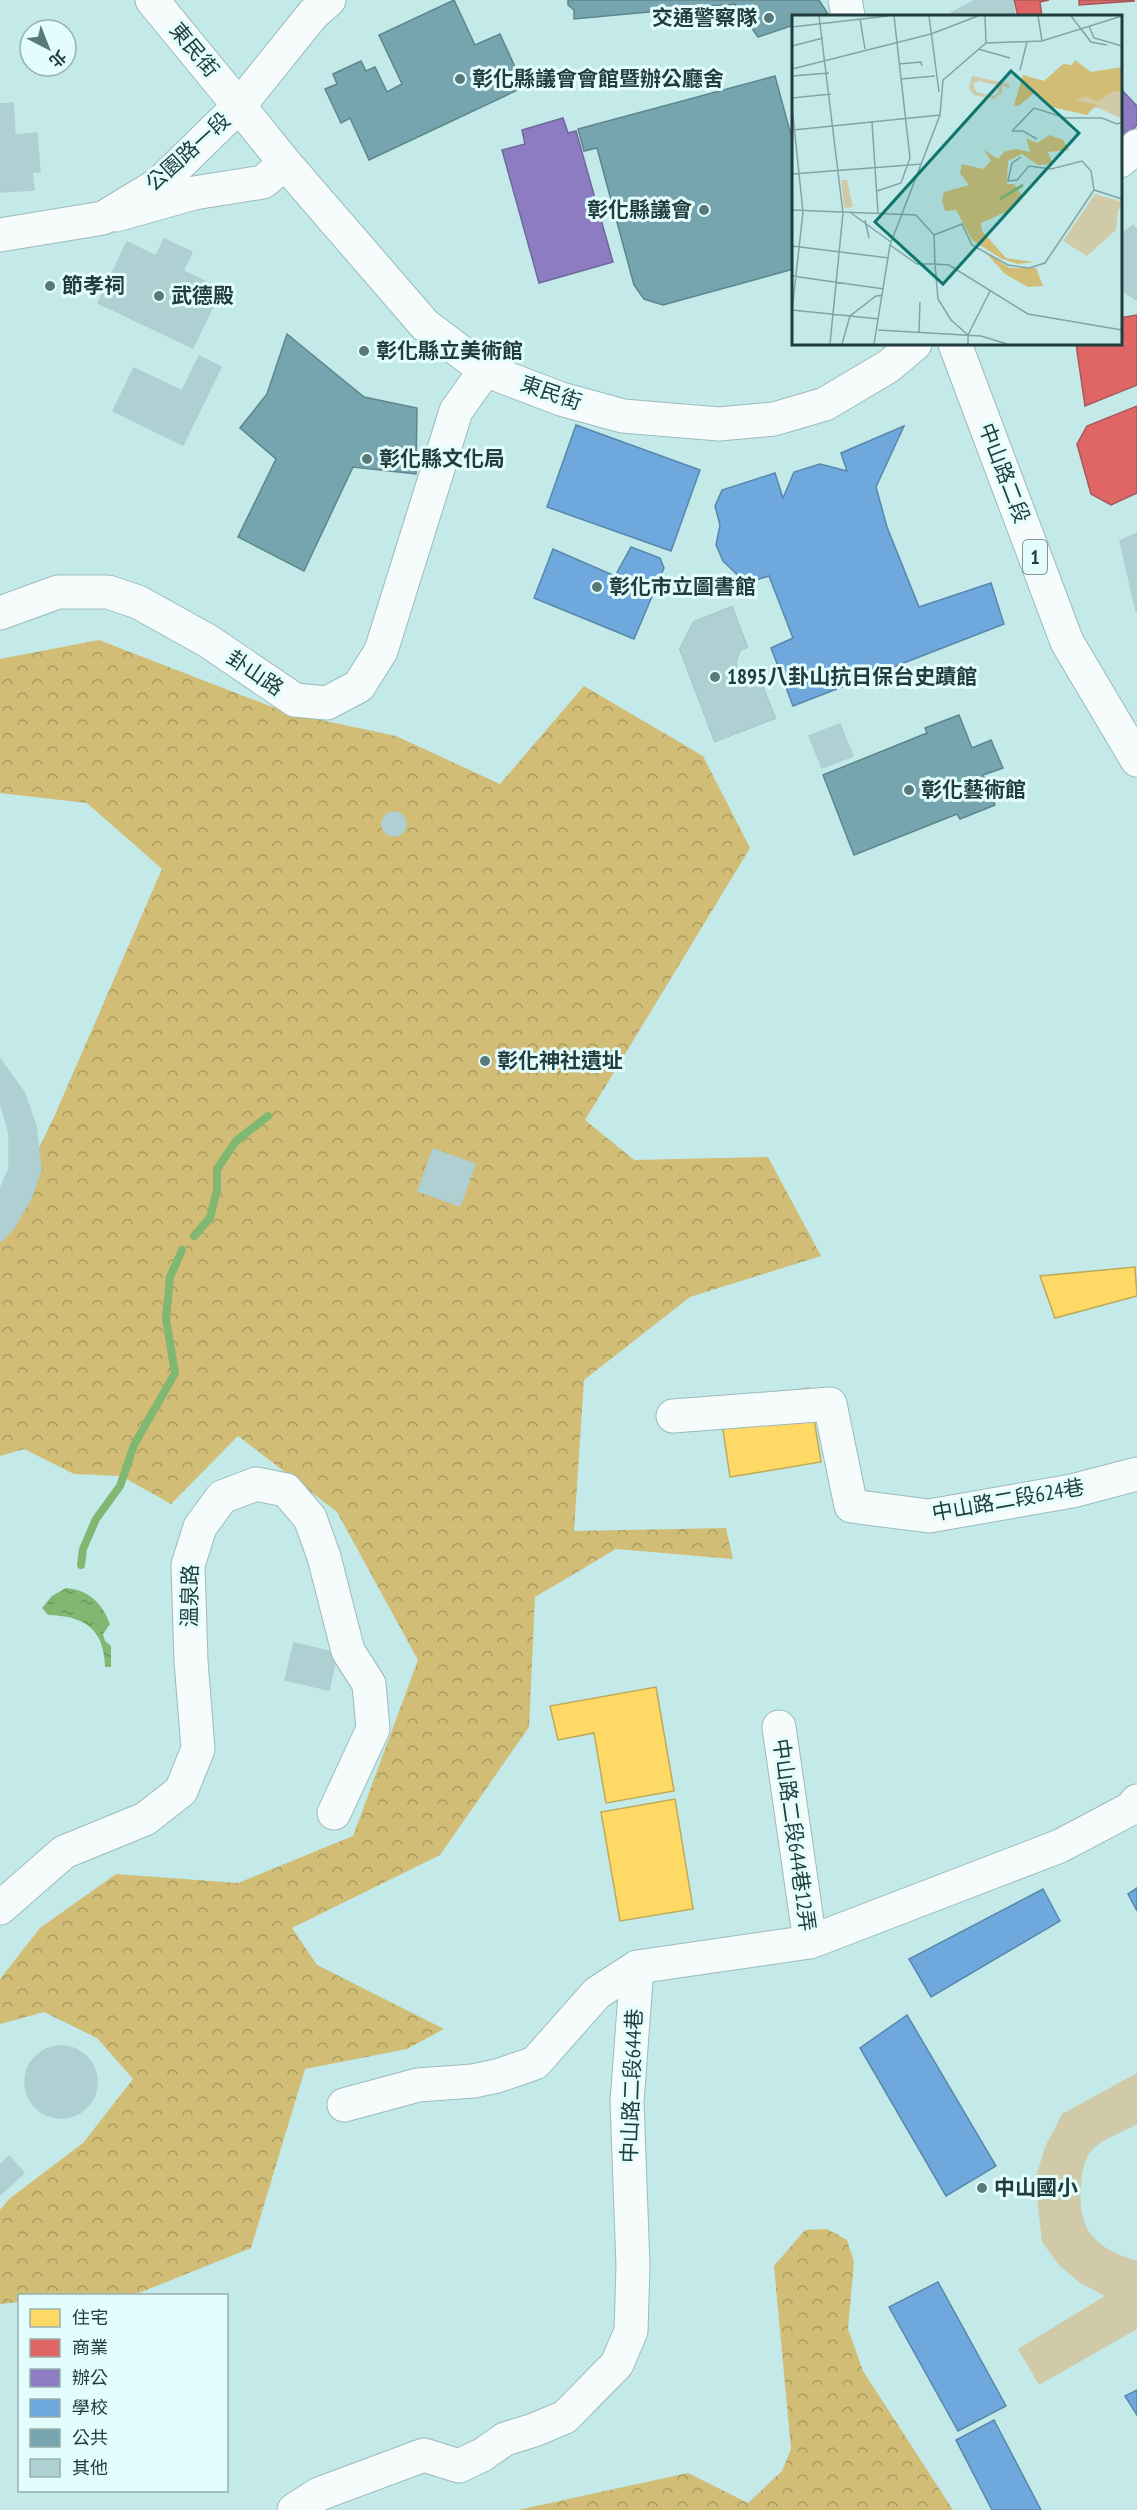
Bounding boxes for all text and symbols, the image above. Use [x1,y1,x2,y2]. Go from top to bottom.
place label: 交通警察隊 [652,4,758,31]
marker: 交通警察隊 [762,11,776,25]
inset map [792,15,1122,345]
street label: 東民街 [164,17,225,82]
north arrow [18,18,78,78]
text: 北 [45,46,71,72]
place label: 彰化縣議會會館暨辦公廳舍 [472,65,724,92]
marker: 彰化縣議會會館暨辦公廳舍 [453,72,467,86]
street label: 公園路一段 [140,106,236,197]
place label: 彰化縣議會 [587,196,692,223]
marker: 彰化縣議會 [697,203,711,217]
place label: 節孝祠 [62,272,125,299]
marker: 節孝祠 [43,279,57,293]
place label: 武德殿 [171,282,234,309]
marker: 武德殿 [152,289,166,303]
place label: 彰化縣立美術館 [376,337,523,364]
marker: 彰化縣立美術館 [357,344,371,358]
street label: 東民街 [517,370,585,416]
street label: 中山路二段 [973,419,1036,527]
place label: 彰化縣文化局 [379,445,505,472]
marker: 彰化縣文化局 [360,452,374,466]
road number: 1 [1023,540,1047,574]
place label: 彰化市立圖書館 [609,573,756,600]
marker: 彰化市立圖書館 [590,580,604,594]
street label: 卦山路 [222,644,289,701]
place label: 1895八卦山抗日保台史蹟館 [727,663,977,690]
marker: 1895八卦山抗日保台史蹟館 [708,670,722,684]
place label: 彰化藝術館 [921,776,1026,803]
marker: 彰化藝術館 [902,783,916,797]
place label: 彰化神社遺址 [497,1047,623,1074]
marker: 彰化神社遺址 [478,1054,492,1068]
street label: 中山路二段624巷 [930,1473,1086,1526]
street label: 溫泉路 [175,1564,204,1628]
street label: 中山路二段644巷12弄 [768,1737,821,1933]
street label: 中山路二段644巷 [615,2008,648,2164]
place label: 中山國小 [994,2174,1078,2201]
marker: 中山國小 [975,2181,989,2195]
legend [18,2294,228,2492]
text: 住宅 [72,2306,108,2329]
text: 商業 [72,2336,108,2359]
text: 辦公 [72,2366,108,2389]
text: 學校 [72,2396,108,2419]
text: 公共 [72,2426,108,2449]
text: 其他 [72,2456,108,2479]

